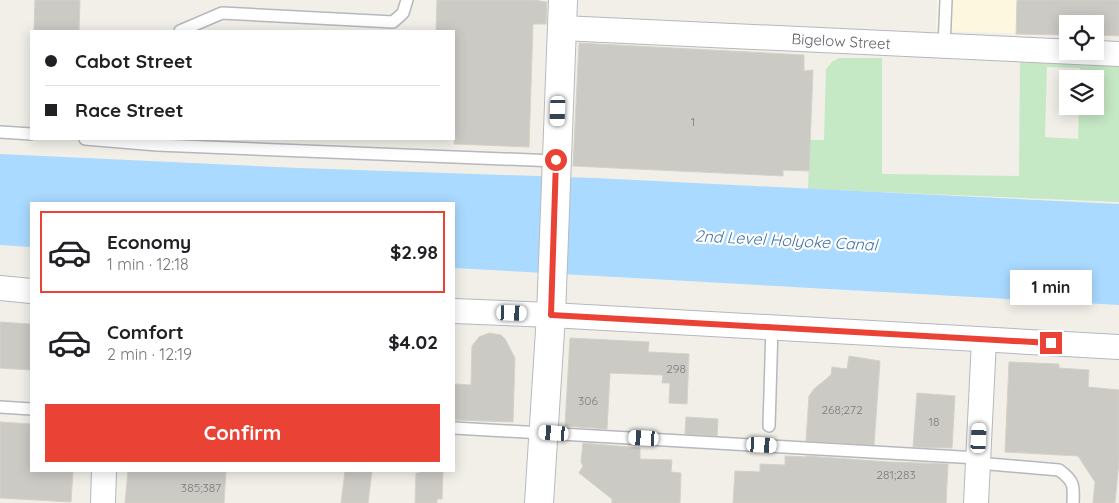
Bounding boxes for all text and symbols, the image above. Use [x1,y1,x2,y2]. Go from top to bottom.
map controls [1059,15,1104,115]
button: locate [1059,15,1104,60]
street label: Bigelow Street [791,29,891,53]
text: Cabot Street [75,49,193,73]
button: layers [1059,70,1104,115]
car [549,96,566,126]
text: Race Street [75,98,184,122]
house number: 1 [691,114,695,129]
route start [545,149,567,171]
water label: 2nd Level Holyoke Canal [694,225,880,255]
icon: car [47,230,92,275]
text: Economy [107,230,191,254]
text: $2.98 [390,240,438,264]
text: 1 min · 12:18 [107,254,189,274]
callout: 1 min [1010,270,1092,306]
text: 1 min [1032,277,1070,297]
car [496,305,527,321]
icon: car [47,320,92,365]
text: Comfort [107,320,184,344]
text: $4.02 [388,330,438,354]
route end [1040,332,1062,354]
text: 2 min · 12:19 [107,344,192,364]
house number: 298 [666,361,686,376]
house number: 306 [578,393,598,408]
house number: 268;272 [821,402,863,417]
button: Confirm [45,404,440,462]
house number: 18 [929,414,939,429]
car [970,423,987,453]
car [538,424,569,442]
car [628,430,659,446]
car [746,437,777,453]
house number: 281;283 [876,467,916,482]
house number: 385;387 [181,480,221,495]

